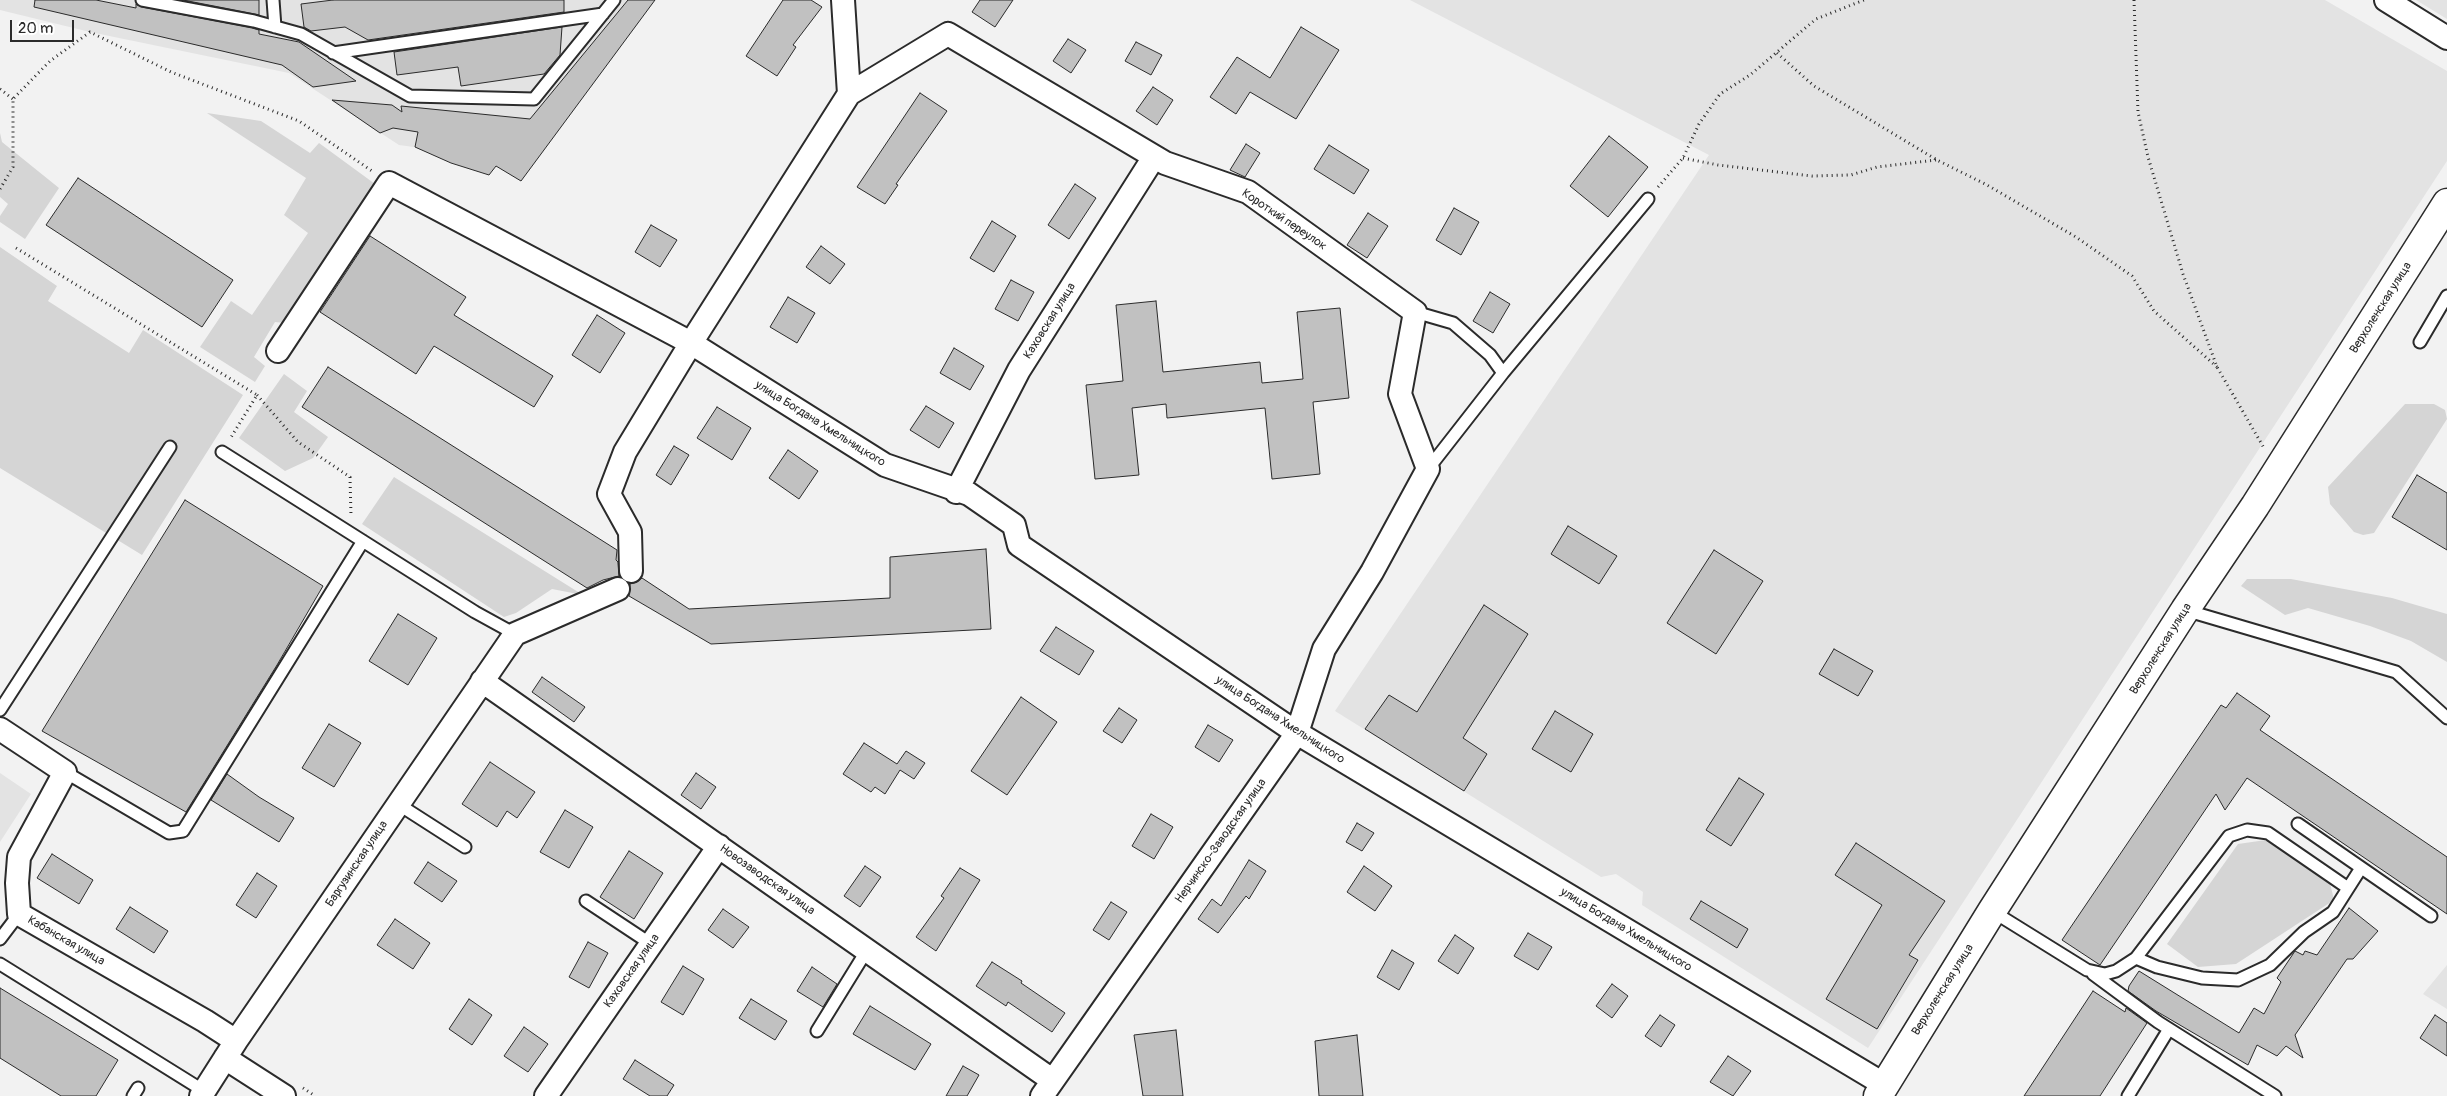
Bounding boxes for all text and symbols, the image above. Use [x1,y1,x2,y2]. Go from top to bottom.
scale bar [12,10,76,42]
text: 20 m [18,19,53,38]
street label: Короткий переулок [1239,186,1329,254]
street label: Верхоленская улица [2347,260,2415,356]
street label: Каховская улица [1021,280,1079,362]
street label: улица Богдана Хмельницкого [752,378,888,470]
street label: Верхоленская улица [2127,601,2195,697]
street label: улица Богдана Хмельницкого [1213,673,1347,767]
street label: Нерчинско-Заводская улица [1172,776,1270,906]
street label: Баргузинская улица [323,818,391,910]
street label: Новозаводская улица [716,842,818,918]
street label: улица Богдана Хмельницкого [1558,885,1694,975]
street label: Кабанская улица [25,913,107,969]
street label: Каховская улица [601,931,663,1011]
street label: Верхоленская улица [1909,942,1977,1038]

